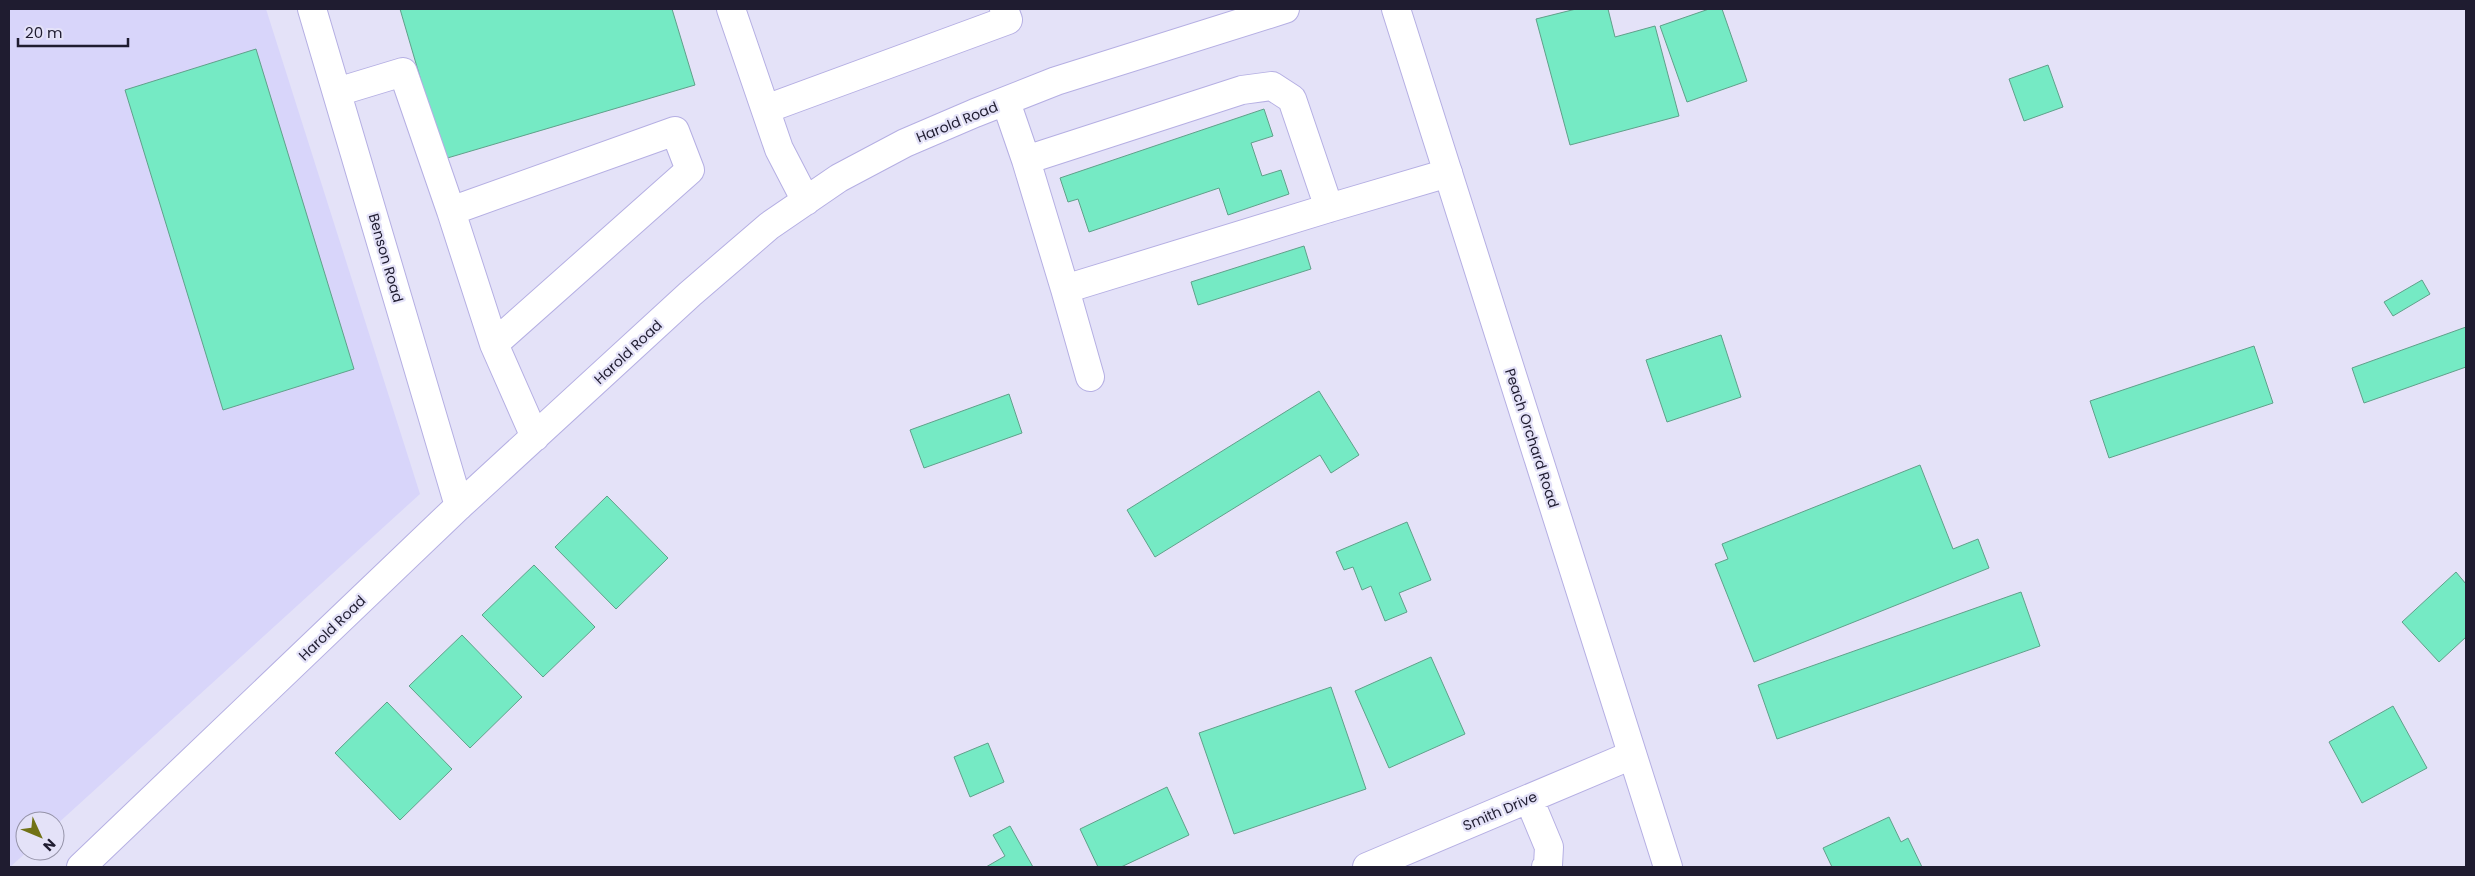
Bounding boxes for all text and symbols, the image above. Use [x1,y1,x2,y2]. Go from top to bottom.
scale bar [18,15,128,47]
text: 20 m [25,22,63,43]
street label: Harold Road [913,97,1001,147]
street label: Benson Road [364,211,408,305]
street label: Harold Road [590,315,666,389]
street label: Peach Orchard Road [1500,366,1564,510]
street label: Harold Road [294,591,370,665]
street label: Smith Drive [1460,786,1541,836]
north arrow [15,811,65,861]
text: N [39,834,60,856]

